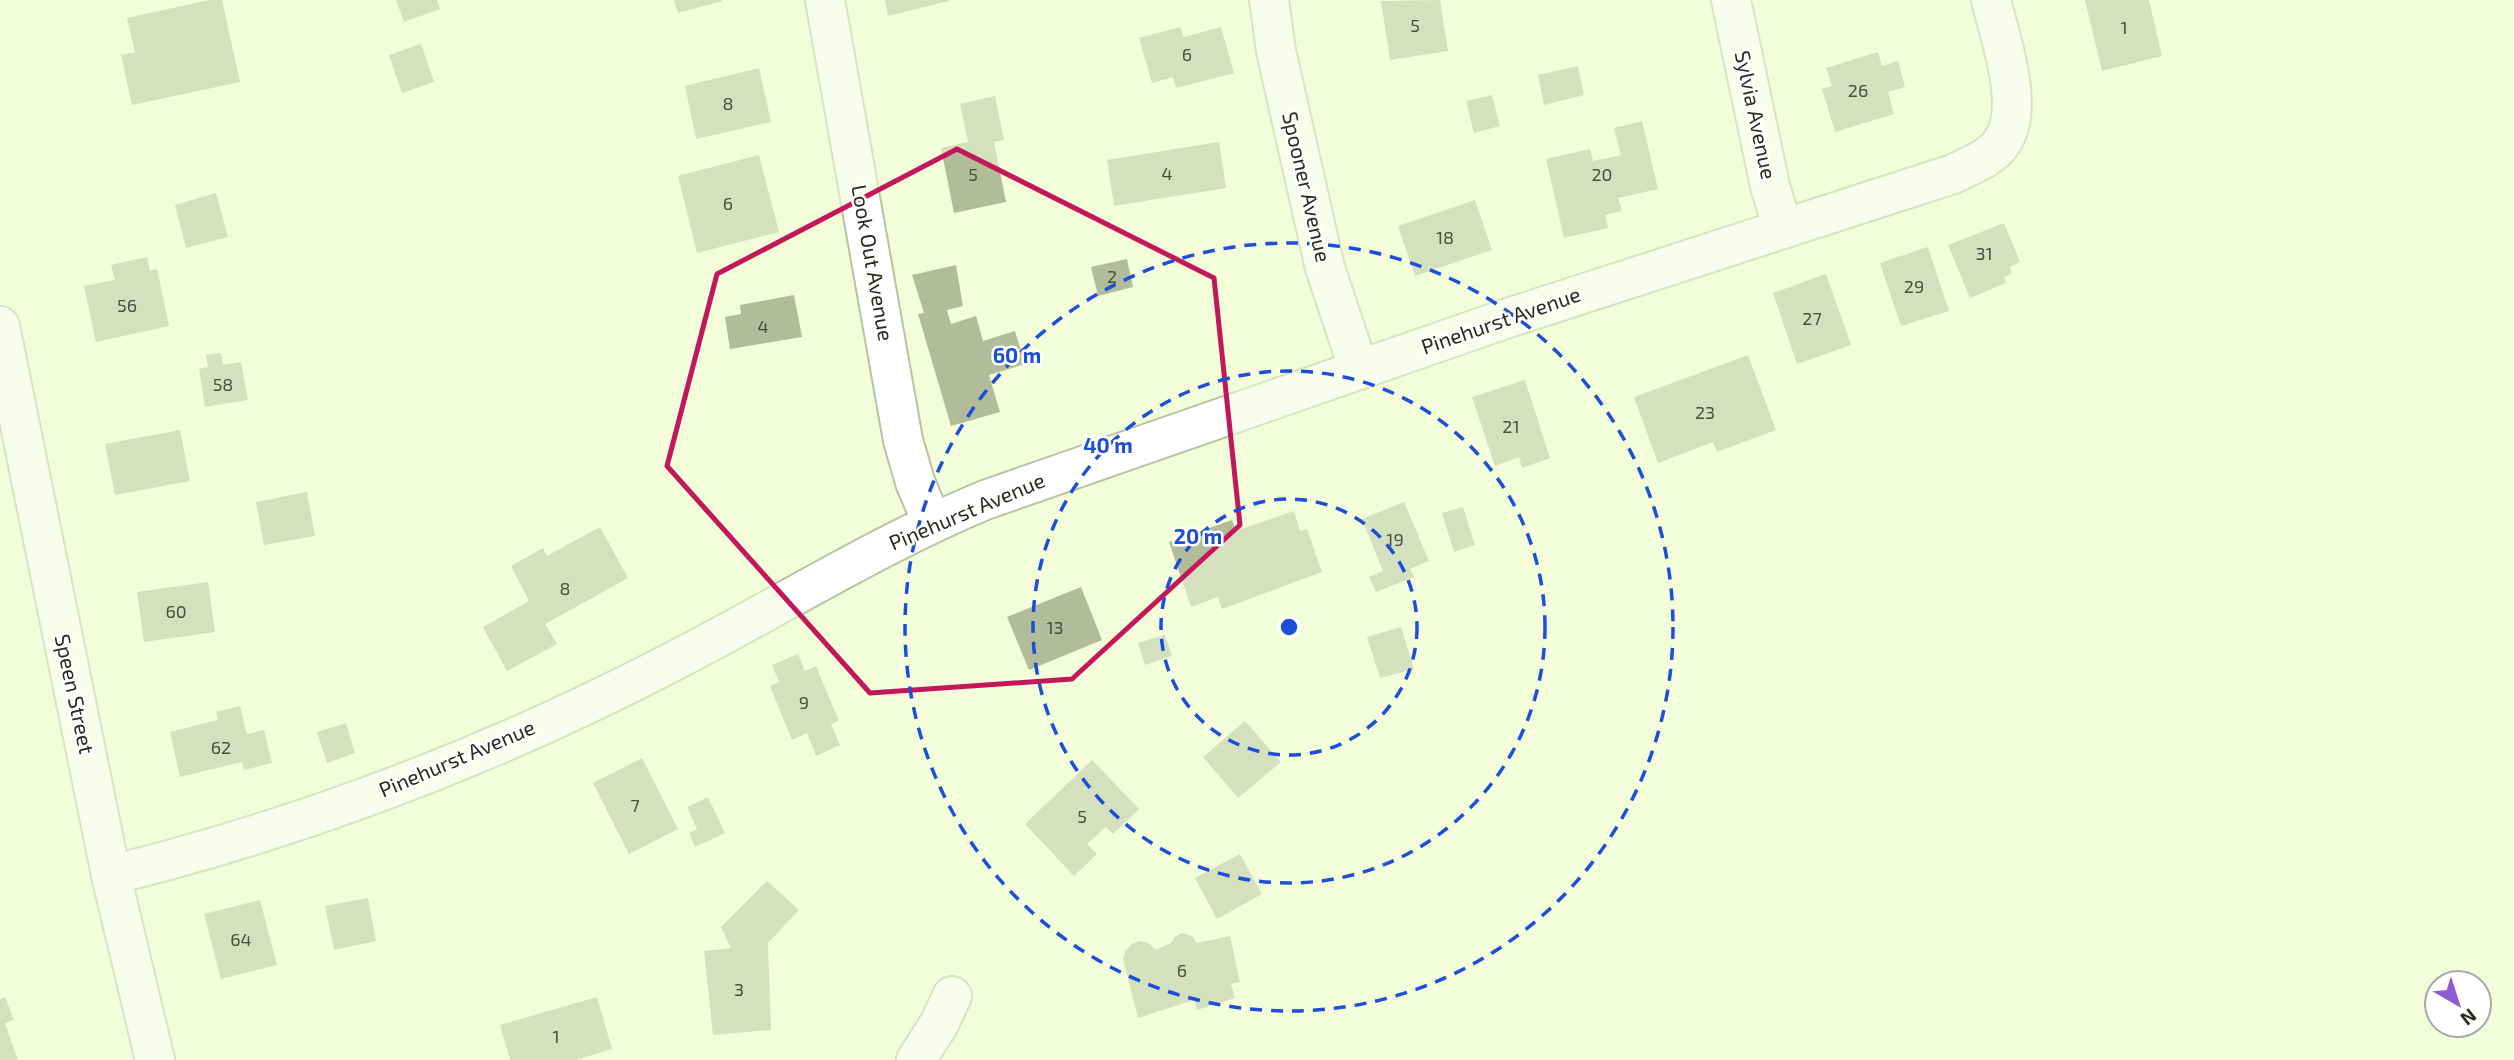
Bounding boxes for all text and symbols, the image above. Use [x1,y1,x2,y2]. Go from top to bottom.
house number: 5 [1410,14,1420,36]
house number: 1 [2120,16,2128,38]
house number: 6 [1182,43,1192,65]
street label: Sylvia Avenue [1731,48,1782,181]
house number: 26 [1848,79,1868,101]
house number: 8 [723,92,733,114]
street label: Spooner Avenue [1278,109,1337,264]
house number: 4 [1161,162,1173,184]
house number: 5 [968,163,978,185]
house number: 20 [1592,163,1612,185]
street label: Look Out Avenue [847,183,900,343]
house number: 6 [723,192,733,214]
house number: 18 [1436,226,1454,248]
house number: 31 [1975,242,1993,264]
house number: 2 [1107,265,1117,287]
house number: 29 [1904,275,1924,297]
street label: Pinehurst Avenue [1418,281,1583,359]
house number: 56 [117,294,137,316]
house number: 27 [1802,307,1822,329]
house number: 4 [757,315,769,337]
text: 60 m [993,342,1041,367]
house number: 58 [213,373,233,395]
house number: 23 [1695,401,1715,423]
house number: 21 [1502,415,1520,437]
text: 40 m [1083,432,1133,457]
street label: Pinehurst Avenue [885,467,1048,555]
text: 20 m [1174,523,1222,548]
house number: 19 [1386,528,1404,550]
house number: 8 [560,577,570,599]
house number: 60 [165,600,187,622]
centre of rings [1277,615,1301,639]
house number: 13 [1046,616,1064,638]
street label: Speen Street [51,632,100,756]
house number: 9 [799,691,809,713]
street label: Pinehurst Avenue [375,714,538,802]
house number: 62 [211,736,231,758]
house number: 7 [630,794,640,816]
house number: 5 [1077,805,1087,827]
house number: 64 [230,928,252,950]
house number: 6 [1177,959,1187,981]
north arrow [2423,969,2493,1039]
house number: 3 [734,978,744,1000]
text: N [2456,1004,2482,1031]
house number: 1 [552,1025,560,1047]

